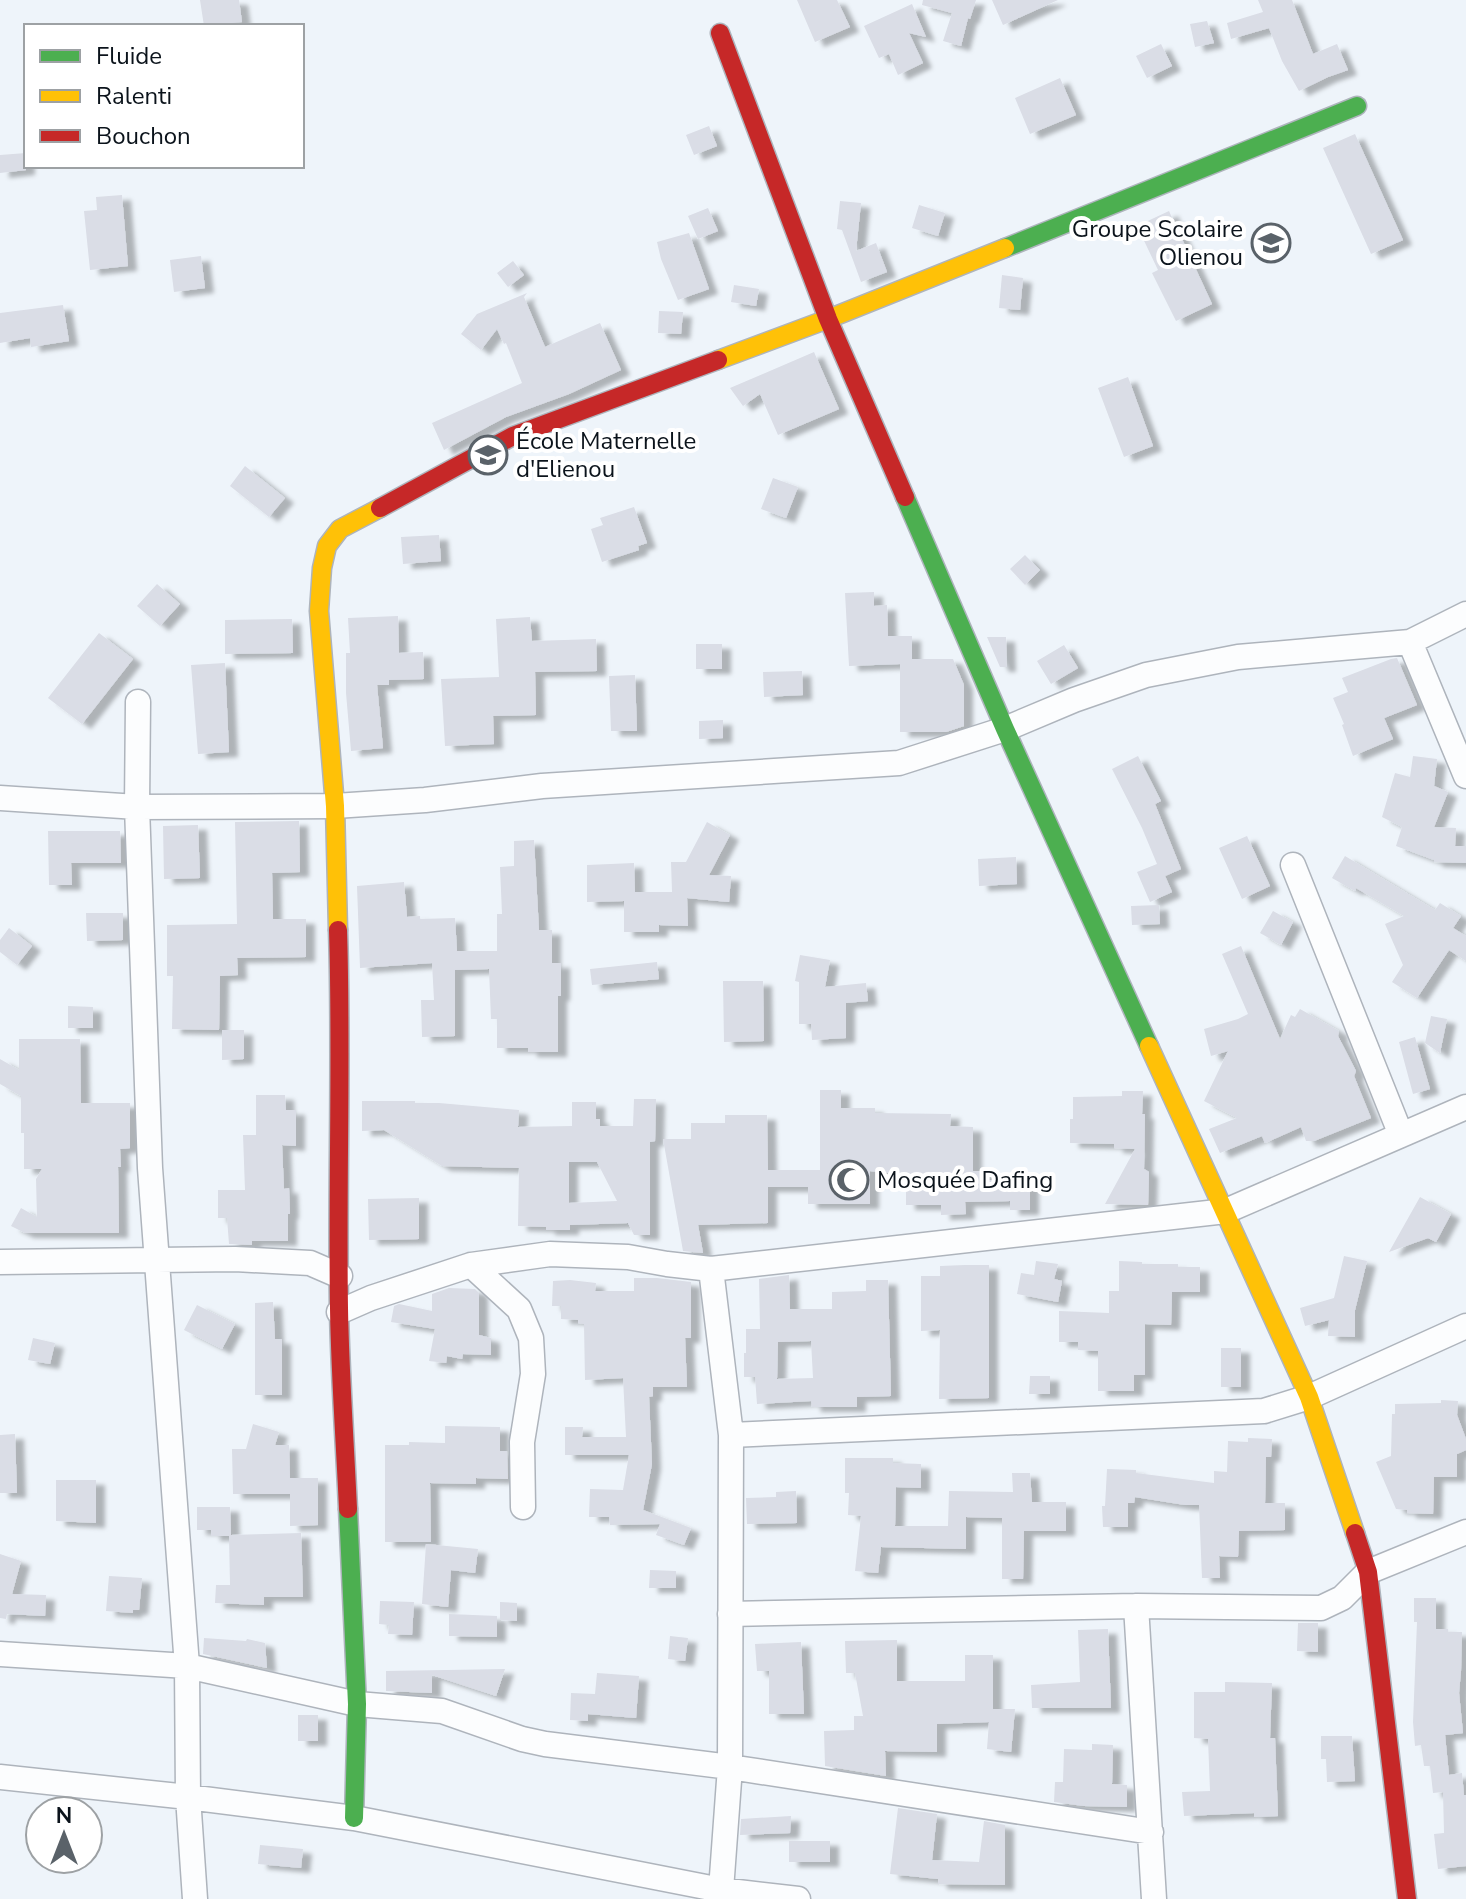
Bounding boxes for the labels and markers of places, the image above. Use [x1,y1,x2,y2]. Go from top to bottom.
place label: Groupe Scolaire Olienou [1072,213,1243,273]
school or university icon: Groupe Scolaire Olienou [1250,222,1292,264]
place label: École Maternelle d'Elienou [516,425,696,485]
school or university icon: École Maternelle d'Elienou [467,434,509,476]
mosque icon: Mosquée Dafing [828,1159,870,1201]
place label: Mosquée Dafing [877,1164,1053,1196]

